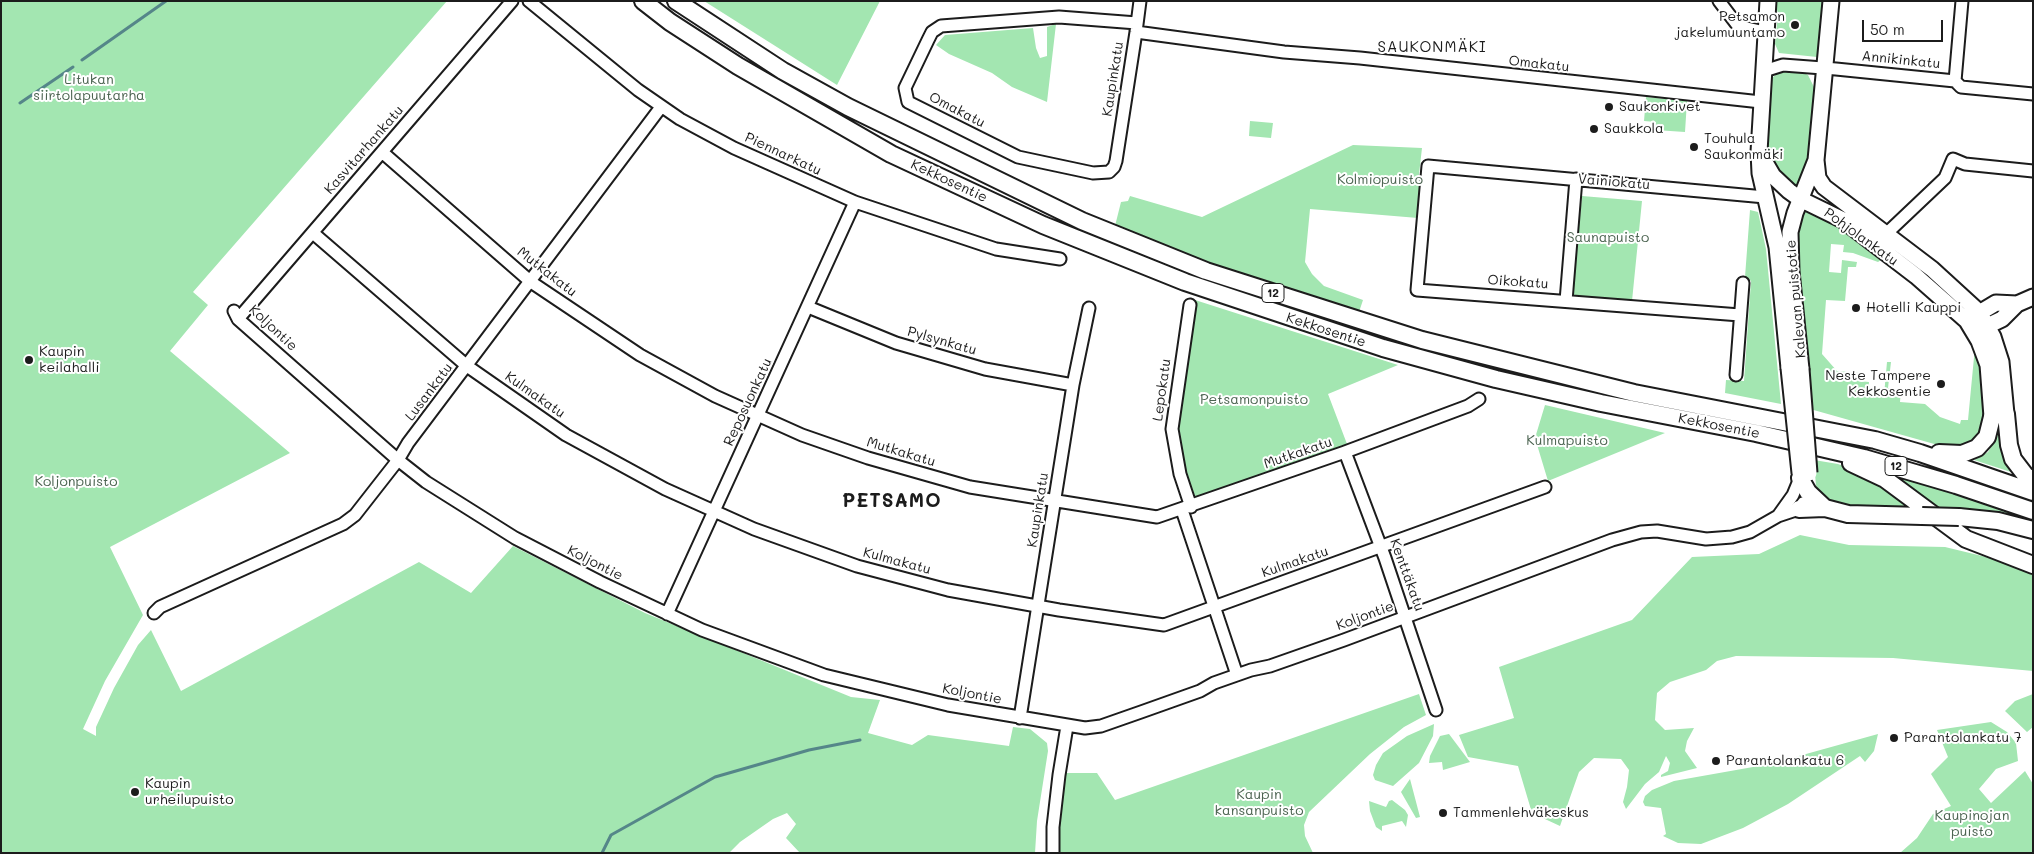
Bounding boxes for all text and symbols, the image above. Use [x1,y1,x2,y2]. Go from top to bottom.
place label: Petsamon jakelumuuntamo [1676,9,1785,41]
scale bar [1864,10,1945,42]
marker: Petsamon jakelumuuntamo [1789,19,1801,31]
text: 50 m [1870,19,1905,39]
district label: SAUKONMÄKI [1376,38,1488,56]
street label: Kaupinkatu [1099,40,1127,118]
street label: Annikinkatu [1861,48,1941,72]
street label: Omakatu [1508,52,1570,76]
park label: Litukan siirtolapuutarha [33,72,145,104]
street label: Omakatu [926,89,988,131]
place label: Saukonkivet [1619,99,1701,115]
marker: Saukonkivet [1603,101,1615,113]
street label: Kasvitarhankatu [321,102,407,198]
place label: Saukkola [1604,121,1664,137]
marker: Saukkola [1588,123,1600,135]
street label: Piennarkatu [742,129,824,179]
place label: Touhula Saukonmäki [1704,131,1783,164]
marker: Touhula Saukonmäki [1688,141,1700,153]
street label: Kekkosentie [908,156,990,206]
street label: Vainiokatu [1577,170,1651,194]
park label: Kolmiopuisto [1337,172,1423,188]
street label: Pohjolankatu [1821,204,1901,270]
park label: Saunapuisto [1567,230,1649,246]
street label: Kalevan puistotie [1782,239,1810,359]
street label: Mutkakatu [514,243,580,301]
street label: Oikokatu [1487,271,1549,293]
road number: 12 [1262,284,1284,302]
place label: Hotelli Kauppi [1866,300,1961,316]
street label: Koljontie [245,301,301,355]
marker: Hotelli Kauppi [1850,302,1862,314]
street label: Kekkosentie [1284,309,1368,351]
street label: Pylsynkatu [905,323,979,359]
place label: Kaupin keilahalli [39,344,100,377]
marker: Kaupin keilahalli [23,354,35,366]
street label: Reposuonkatu [720,355,776,449]
street label: Lepokatu [1149,358,1175,422]
street label: Lusankatu [402,360,456,424]
street label: Kulmakatu [502,368,568,422]
place label: Neste Tampere Kekkosentie [1825,368,1931,401]
marker: Neste Tampere Kekkosentie [1935,378,1947,390]
park label: Petsamonpuisto [1200,392,1308,408]
street label: Kekkosentie [1677,410,1761,442]
street label: Mutkakatu [1262,433,1334,473]
park label: Kulmapuisto [1526,433,1608,449]
street label: Mutkakatu [865,434,937,470]
road number: 12 [1885,456,1907,476]
street label: Kaupinkatu [1024,471,1052,549]
park label: Koljonpuisto [35,474,117,490]
district label: PETSAMO [841,490,943,512]
street label: Kenttäkatu [1386,536,1428,614]
street label: Koljontie [564,542,626,584]
street label: Kulmakatu [1259,543,1331,581]
street label: Kulmakatu [861,544,933,578]
street label: Koljontie [1334,598,1396,634]
street label: Koljontie [941,680,1003,708]
place label: Parantolankatu 7 [1904,730,2021,746]
marker: Parantolankatu 7 [1888,732,1900,744]
place label: Parantolankatu 6 [1726,753,1844,769]
marker: Parantolankatu 6 [1710,755,1722,767]
place label: Kaupin urheilupuisto [145,776,234,809]
marker: Kaupin urheilupuisto [129,786,141,798]
park label: Kaupin kansanpuisto [1214,787,1304,820]
place label: Tammenlehväkeskus [1453,805,1589,821]
marker: Tammenlehväkeskus [1437,807,1449,819]
park label: Kaupinojan puisto [1934,808,2010,840]

